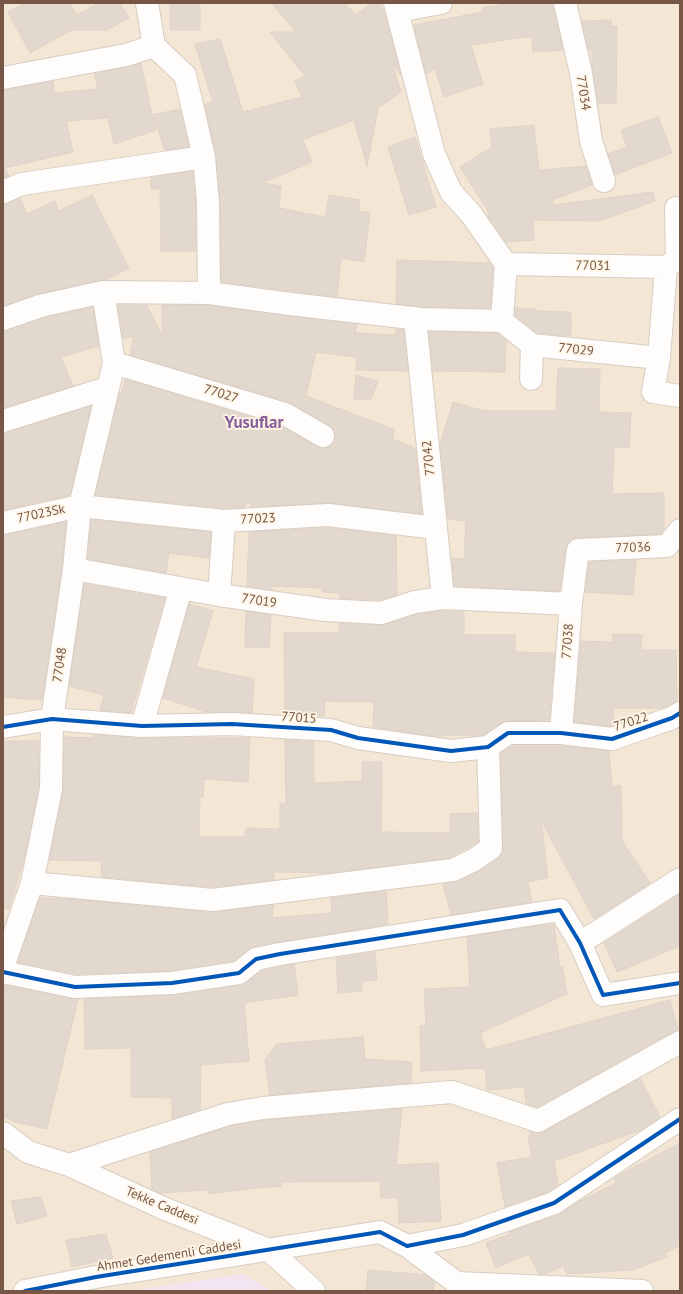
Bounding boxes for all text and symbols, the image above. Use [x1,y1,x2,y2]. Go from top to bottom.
street label: 77034 [573,74,593,112]
street label: 77031 [575,258,611,274]
street label: 77029 [558,340,594,360]
street label: 77027 [202,381,240,407]
district label: Yusuflar [225,413,283,433]
street label: 77042 [419,440,439,476]
street label: 77023Sk [16,501,66,527]
street label: 77023 [240,510,276,528]
street label: 77036 [615,540,651,556]
street label: 77019 [240,591,278,611]
street label: 77038 [559,623,577,659]
street label: 77048 [50,646,70,684]
street label: 77015 [281,709,317,727]
street label: 77022 [612,709,650,735]
street label: Tekke Caddesi [123,1184,201,1228]
street label: Ahmet Gedemenli Caddesi [96,1237,242,1275]

